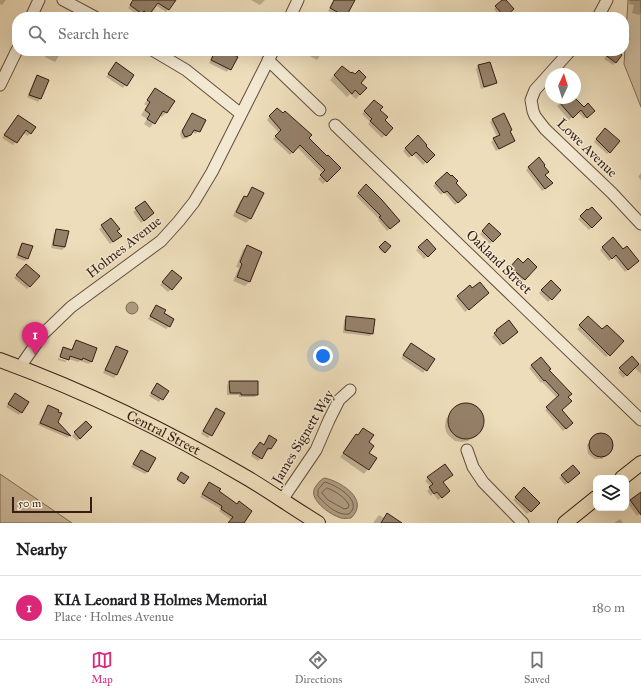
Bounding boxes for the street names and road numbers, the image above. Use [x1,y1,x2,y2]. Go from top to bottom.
street label: Lowe Avenue [553,115,621,181]
street label: Holmes Avenue [83,212,165,282]
street label: Oakland Street [462,226,536,298]
street label: James Signett Way [267,387,339,489]
street label: Central Street [124,406,204,458]

